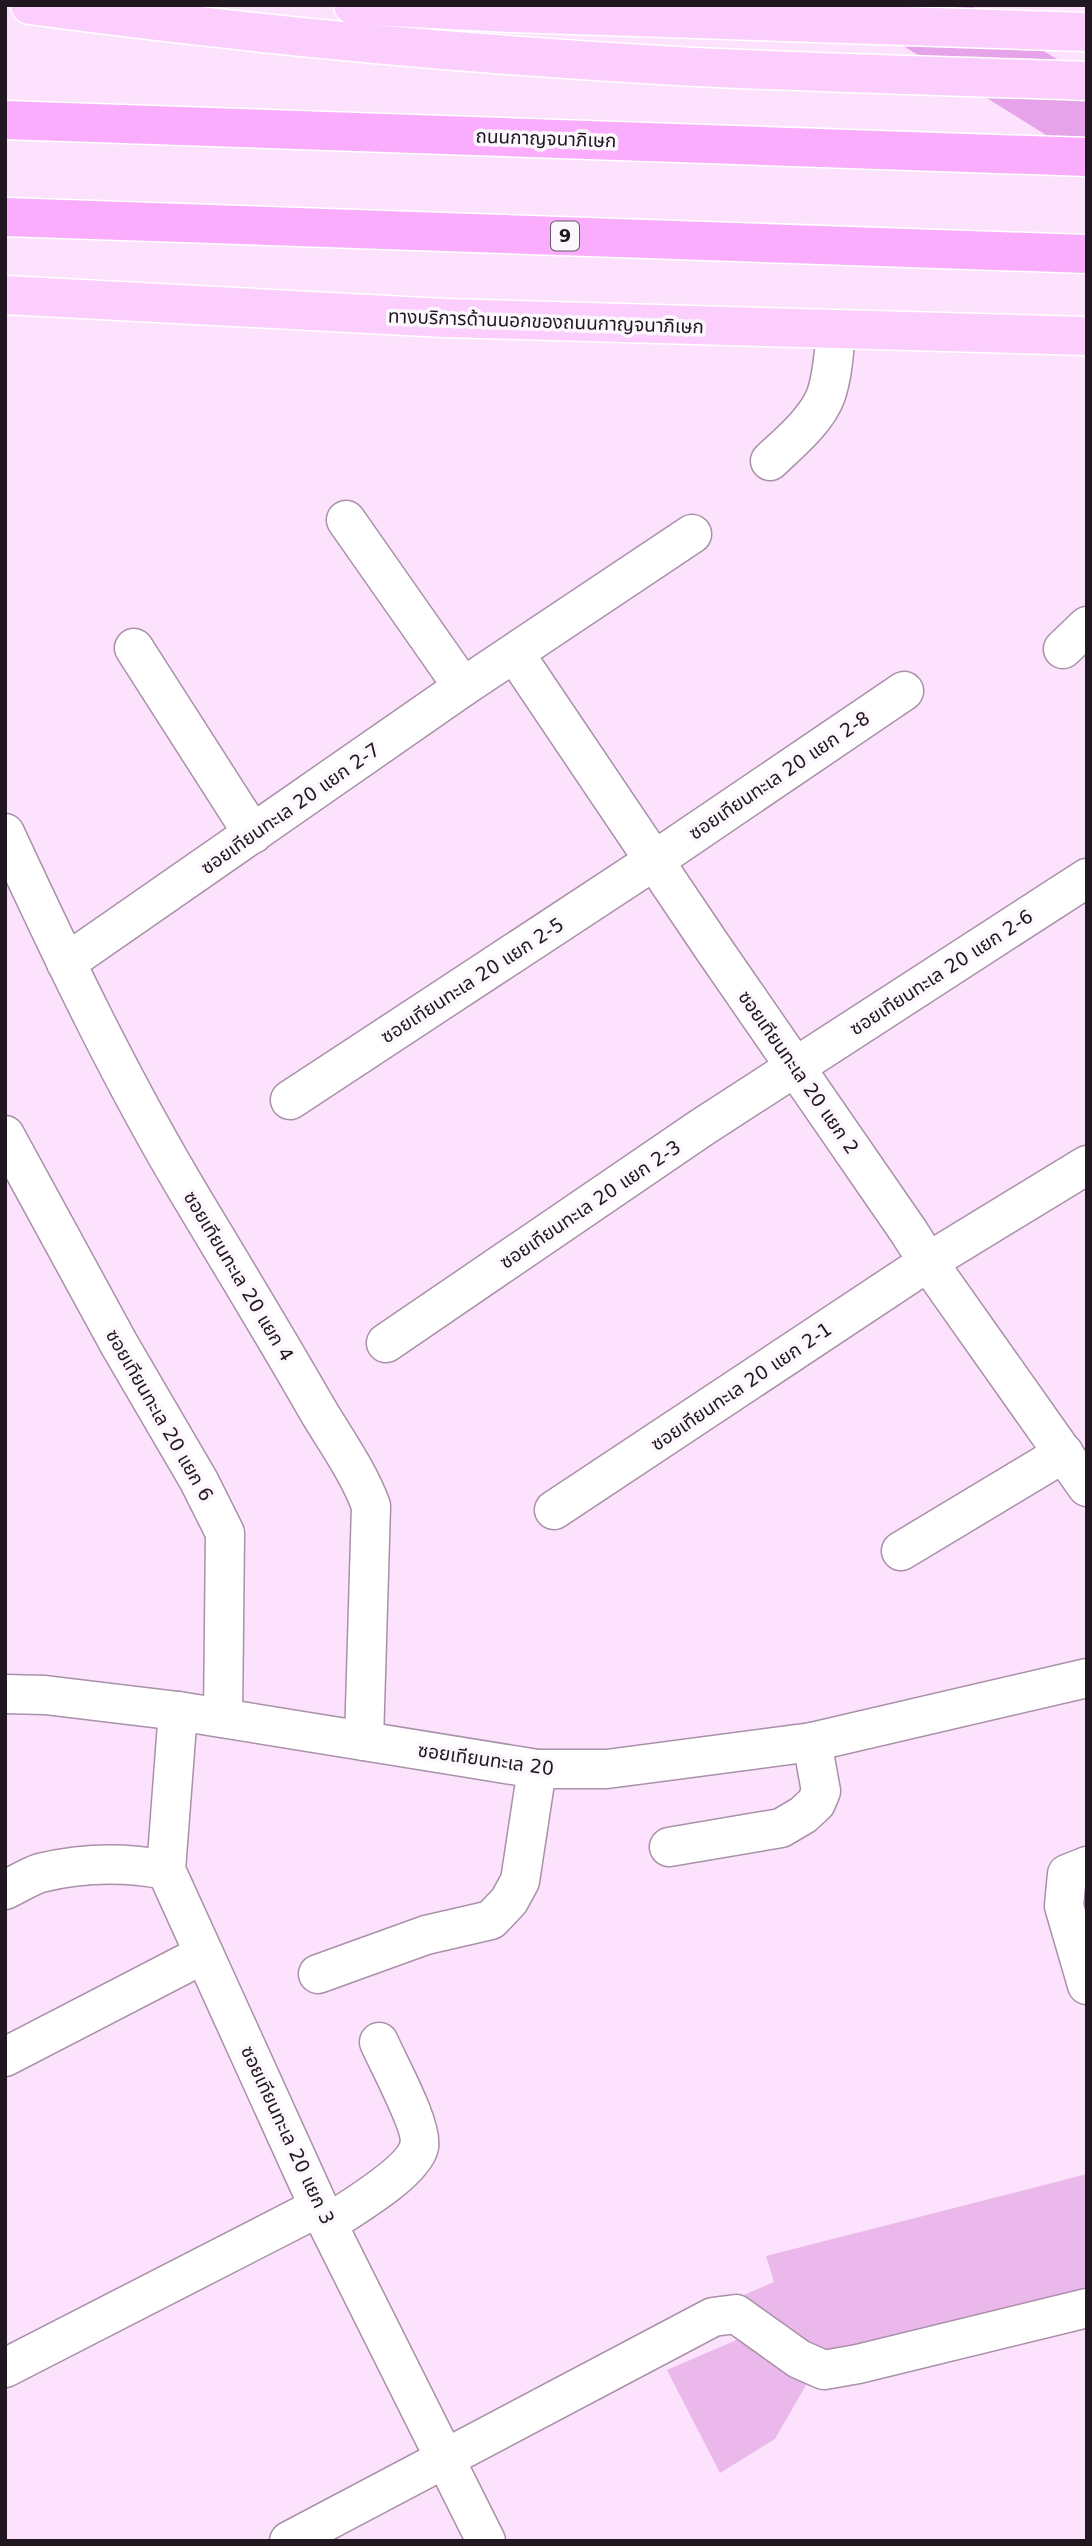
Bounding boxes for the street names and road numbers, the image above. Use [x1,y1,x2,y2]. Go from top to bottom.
street label: ถนนกาญจนาภิเษก [475,125,617,151]
road number: 9 [551,222,579,250]
street label: ทางบริการด้านนอกของถนนกาญจนาภิเษก [388,304,704,338]
street label: ซอยเทียนทะเล 20 แยก 2-8 [684,706,874,844]
street label: ซอยเทียนทะเล 20 แยก 2-7 [196,738,384,878]
street label: ซอยเทียนทะเล 20 แยก 2-6 [846,905,1036,1039]
street label: ซอยเทียนทะเล 20 แยก 2-5 [377,913,567,1047]
street label: ซอยเทียนทะเล 20 แยก 2 [734,986,864,1158]
street label: ซอยเทียนทะเล 20 แยก 2-3 [495,1135,685,1273]
street label: ซอยเทียนทะเล 20 แยก 4 [180,1187,298,1365]
street label: ซอยเทียนทะเล 20 แยก 2-1 [646,1317,836,1455]
street label: ซอยเทียนทะเล 20 แยก 6 [102,1325,218,1505]
street label: ซอยเทียนทะเล 20 [416,1739,556,1779]
street label: ซอยเทียนทะเล 20 แยก 3 [237,2042,339,2228]

